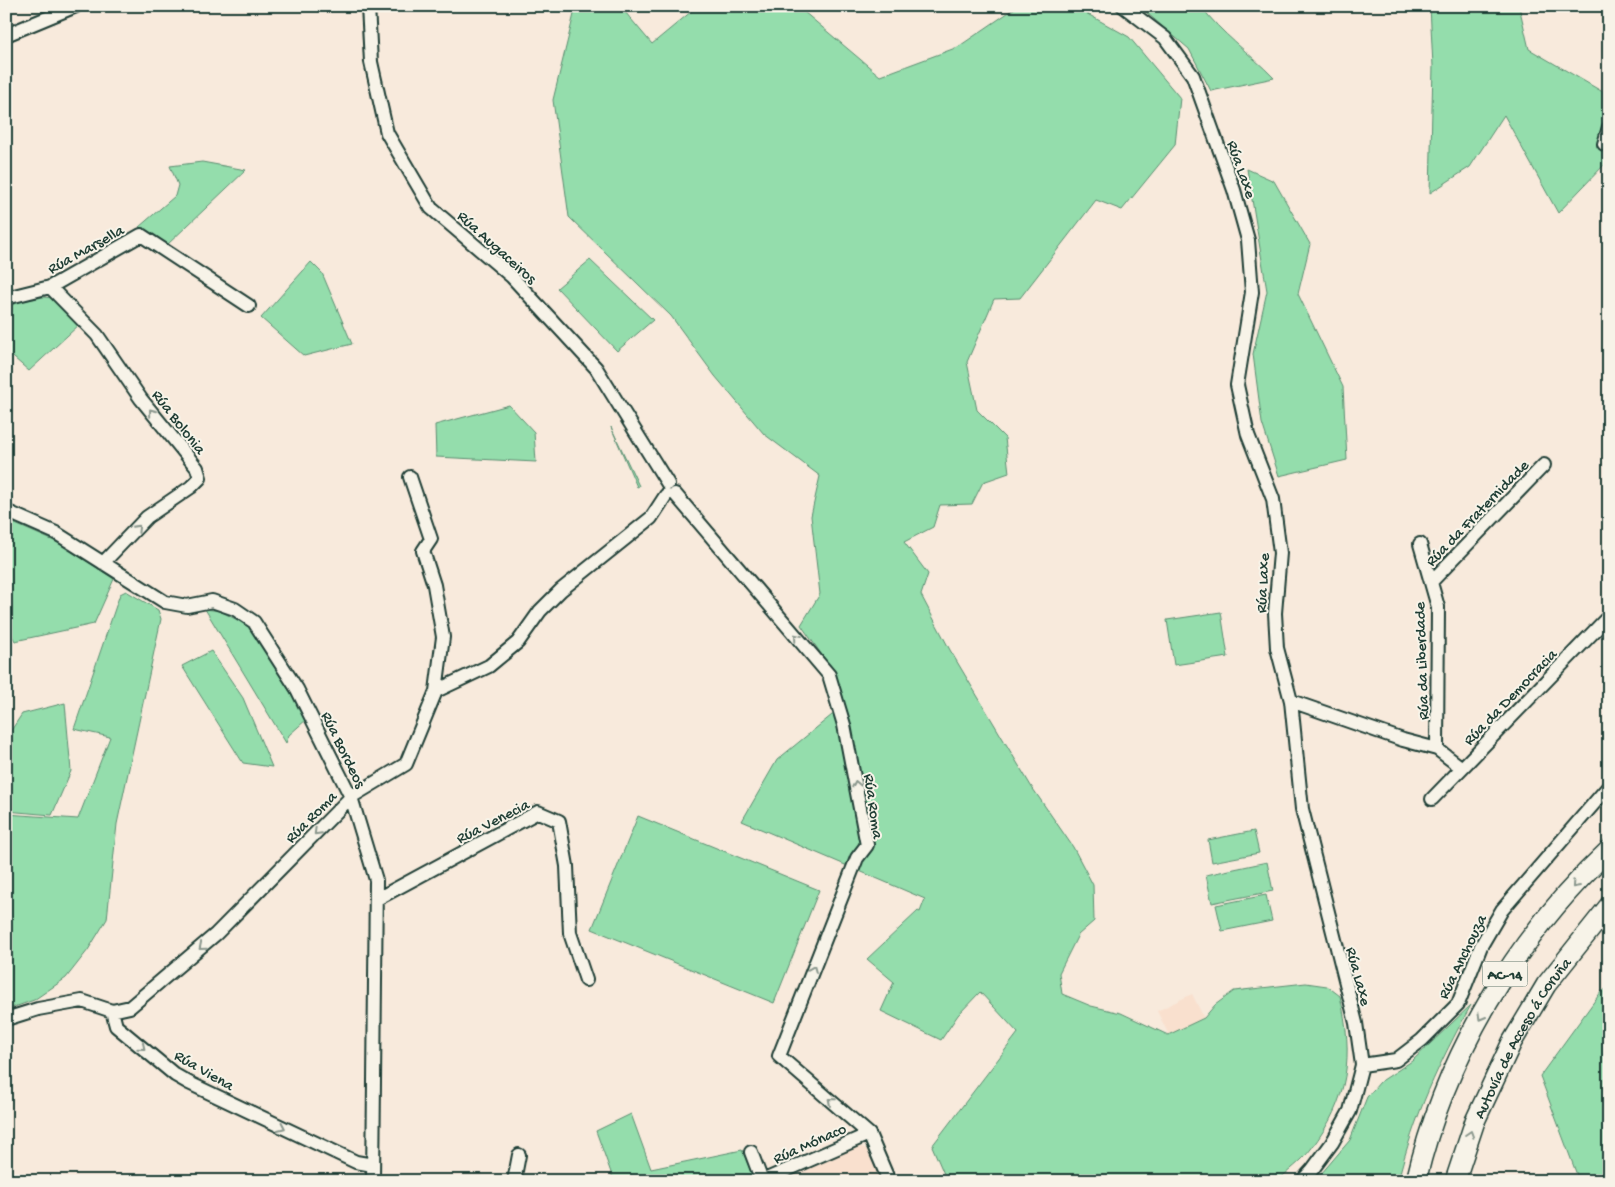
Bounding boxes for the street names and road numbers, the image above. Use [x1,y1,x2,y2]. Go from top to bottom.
street label: Rúa Laxe [1221,139,1259,202]
street label: Rúa Augaceiros [452,208,540,290]
street label: Rúa Marsella [45,222,129,280]
street label: Rúa Bolonia [146,387,209,460]
street label: Rúa da Fraternidade [1423,457,1535,572]
street label: Rúa Laxe [1253,552,1276,614]
street label: Rúa da Liberdade [1412,601,1435,720]
street label: Rúa da Democracia [1461,645,1563,751]
street label: Rúa Bordeos [315,709,369,793]
street label: Rúa Roma [858,773,886,841]
street label: Rúa Roma [283,788,343,848]
street label: Rúa Venecia [454,796,534,850]
street label: Rúa Anchouza [1436,911,1493,1003]
street label: Rúa Laxe [1340,945,1374,1009]
street label: Autovía de Acceso á Coruña [1472,954,1578,1122]
road number: AC-14 [1482,962,1528,986]
street label: Rúa Viena [170,1047,237,1097]
street label: Rúa Mónaco [771,1121,850,1170]

